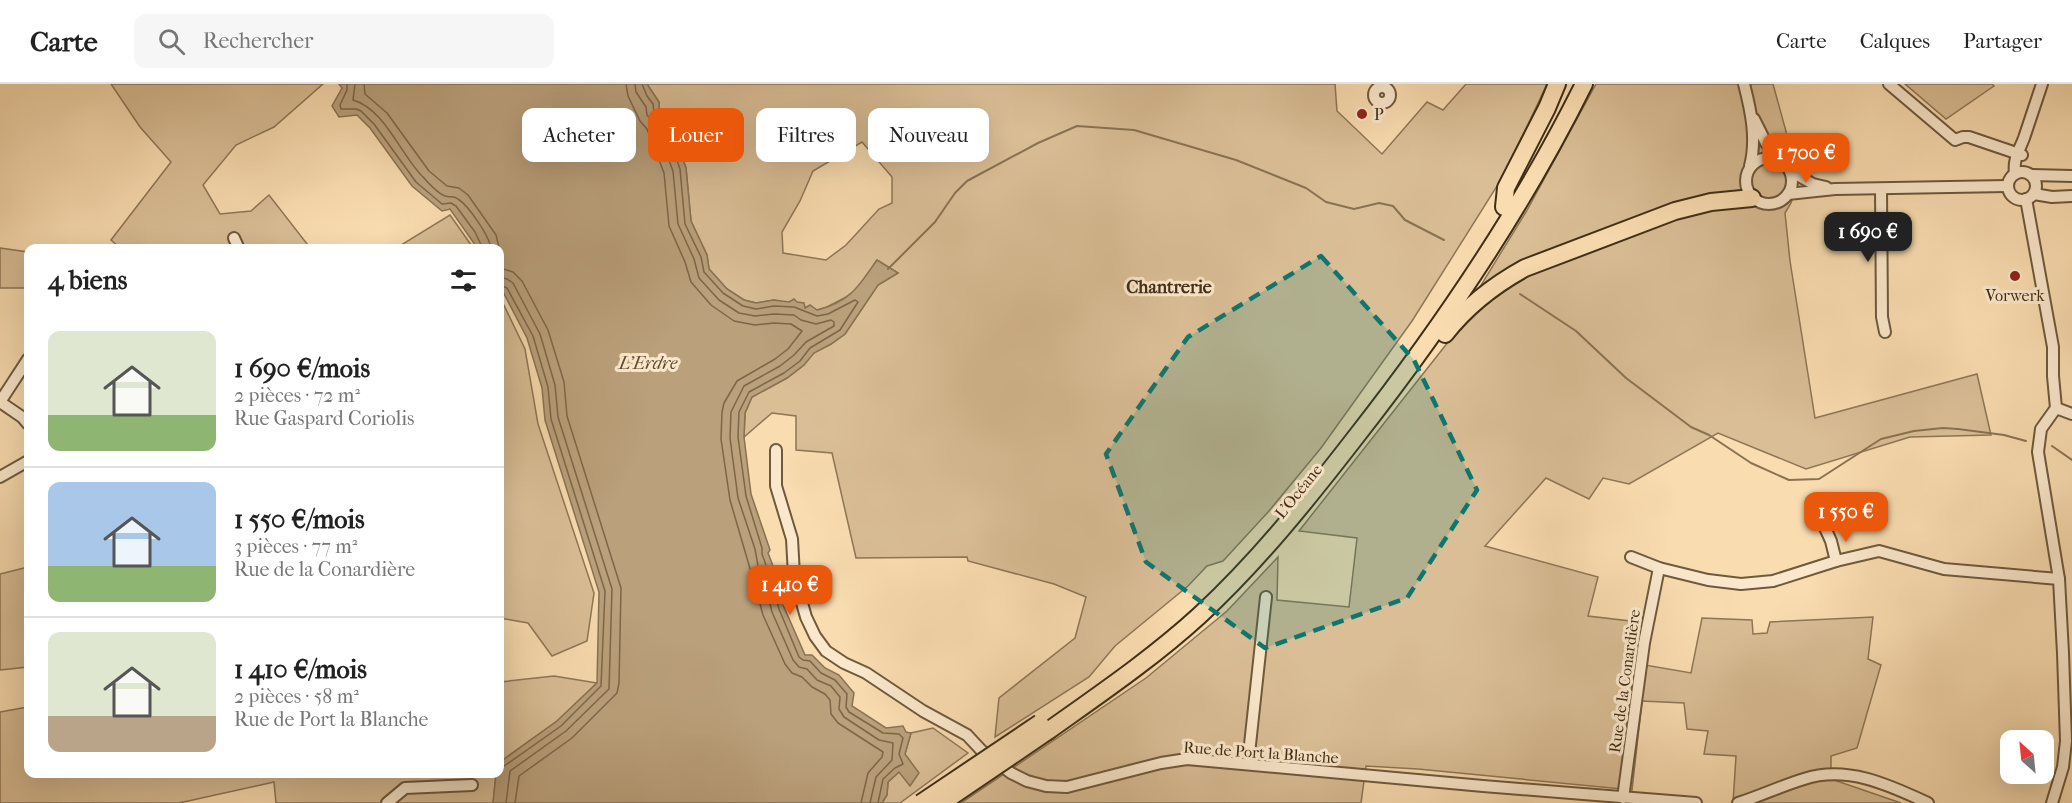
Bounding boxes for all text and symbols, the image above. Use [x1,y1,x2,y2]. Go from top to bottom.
search box [134,14,554,68]
text: Carte [30,25,98,58]
icon: search [155,25,188,58]
text: Rechercher [203,28,313,54]
text: Carte [1776,29,1827,53]
text: Calques [1860,29,1930,53]
text: Partager [1963,29,2042,53]
place label: P [1374,105,1384,124]
marker: P [1355,107,1369,121]
chip: Acheter [522,108,636,162]
chip: Louer [648,108,744,162]
chip: Filtres [756,108,856,162]
chip: Nouveau [868,108,989,162]
pin: 1 700 € [1751,133,1861,184]
text: 1 700 € [1776,141,1836,164]
pin: 1 690 € [1813,212,1923,263]
text: 1 690 € [1838,220,1898,243]
icon: filters [447,264,480,297]
text: 4 biens [48,265,127,296]
marker: Vorwerk [2008,269,2022,283]
district label: Chantrerie [1126,277,1212,298]
place label: Vorwerk [1985,286,2045,305]
text: 1 690 €/mois [234,353,370,384]
water label: L'Erdre [617,353,678,374]
icon: home [96,355,168,427]
text: 2 pièces · 72 m² [234,384,360,407]
text: Rue Gaspard Coriolis [234,407,414,430]
street label: L’Océane [1271,460,1326,522]
pin: 1 550 € [1791,492,1901,543]
text: 1 550 € [1818,500,1874,523]
text: 1 550 €/mois [234,504,365,535]
icon: home [96,506,168,578]
text: 3 pièces · 77 m² [234,535,357,558]
text: Rue de la Conardière [234,558,415,581]
pin: 1 410 € [735,565,845,616]
text: 1 410 € [761,573,819,596]
street label: Rue de la Conardière [1605,608,1644,754]
text: 1 410 €/mois [234,654,367,685]
icon: home [96,656,168,728]
text: 2 pièces · 58 m² [234,685,359,708]
text: Rue de Port la Blanche [234,708,428,731]
north arrow [2000,730,2054,784]
map controls [2000,730,2054,784]
street label: Rue de Port la Blanche [1183,738,1339,767]

